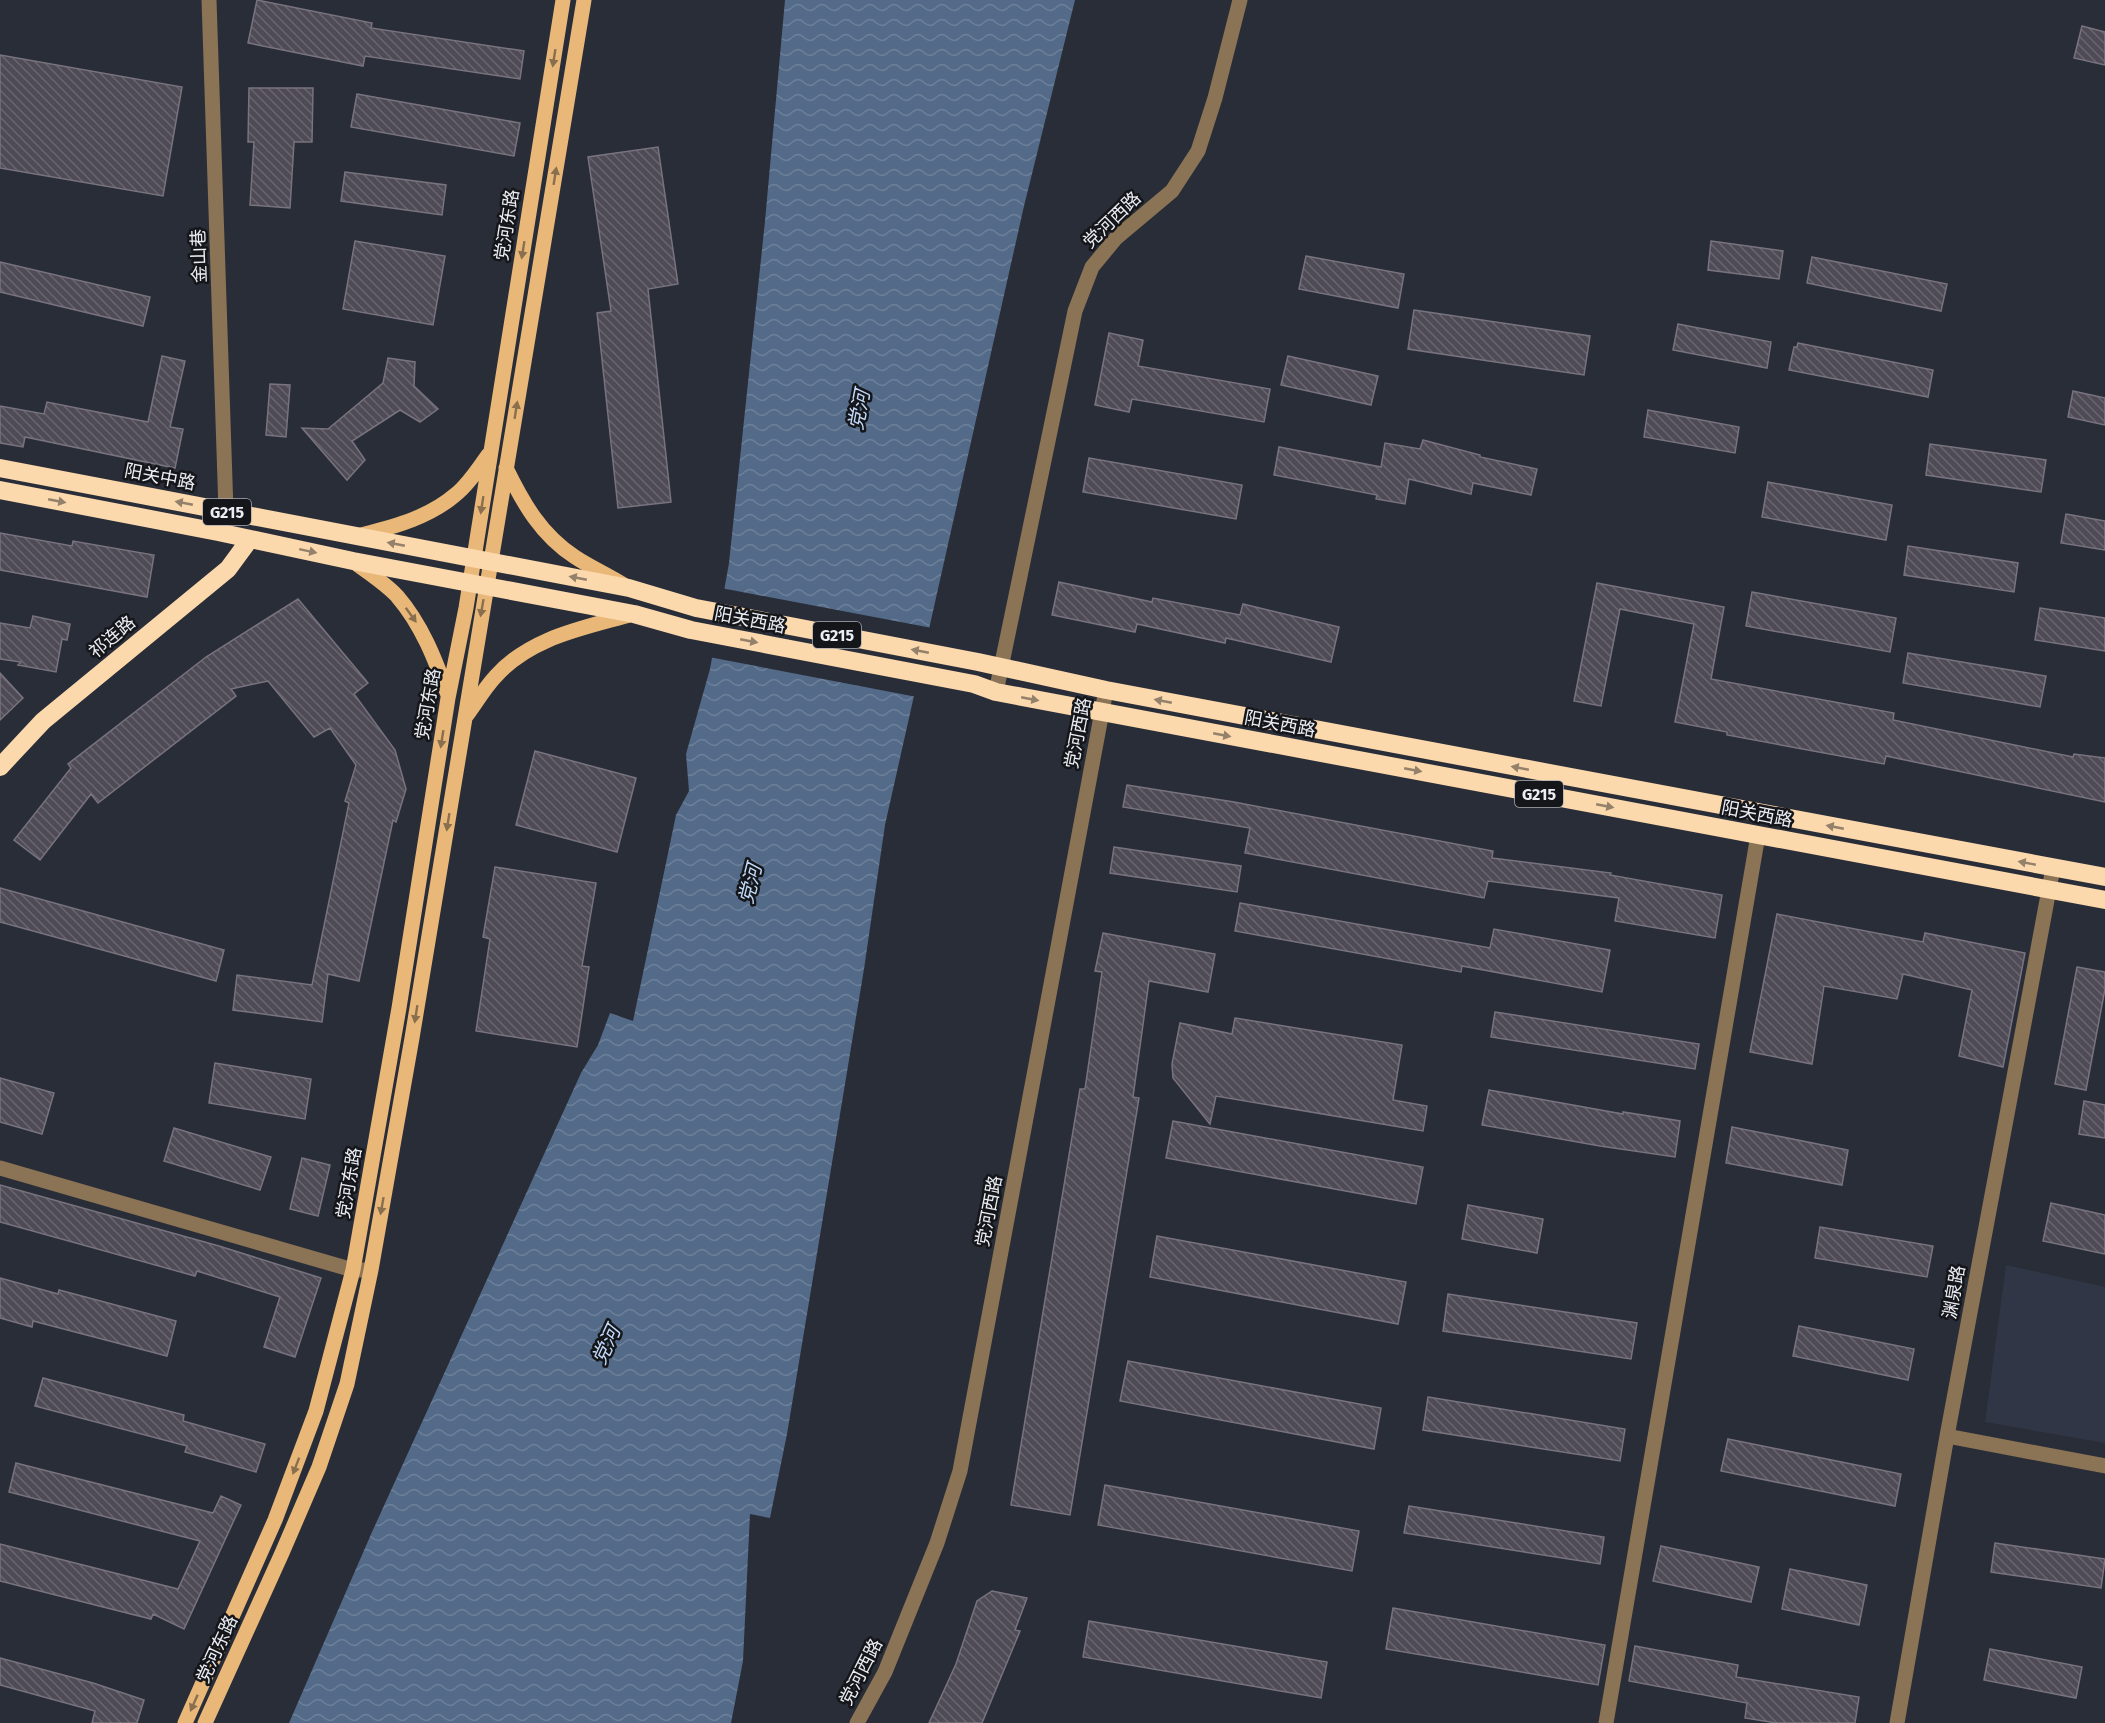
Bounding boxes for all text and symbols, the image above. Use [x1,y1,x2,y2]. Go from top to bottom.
one-way arrow [549,48,558,67]
one-way arrow [551,167,560,186]
street label: 党河西路 [1078,187,1146,253]
street label: 党河东路 [491,188,523,262]
street label: 金山巷 [187,229,211,283]
one-way arrow [518,241,527,260]
water label: 党河 [843,384,875,432]
one-way arrow [512,401,521,420]
street label: 阳关中路 [123,459,197,495]
one-way arrow [477,496,486,515]
one-way arrow [48,497,67,506]
one-way arrow [174,498,193,507]
road number: G215 [203,499,251,525]
one-way arrow [386,539,405,548]
one-way arrow [298,547,317,557]
one-way arrow [568,573,587,582]
one-way arrow [477,599,486,618]
street label: 阳关西路 [713,602,787,638]
one-way arrow [405,607,417,623]
street label: 祁连路 [84,611,140,663]
road number: G215 [813,622,861,648]
one-way arrow [740,637,759,646]
one-way arrow [911,646,930,655]
street label: 党河东路 [411,667,445,741]
one-way arrow [1021,695,1040,704]
street label: 党河西路 [1060,696,1096,770]
one-way arrow [1153,696,1172,705]
street label: 阳关西路 [1243,706,1317,742]
one-way arrow [438,729,447,748]
one-way arrow [1212,731,1231,740]
one-way arrow [1510,763,1529,772]
one-way arrow [1404,766,1423,775]
road number: G215 [1515,781,1563,807]
street label: 阳关西路 [1720,796,1794,832]
one-way arrow [1596,802,1615,811]
one-way arrow [443,812,452,831]
one-way arrow [1826,822,1845,831]
water label: 党河 [734,858,767,906]
one-way arrow [2017,858,2036,867]
one-way arrow [411,1005,420,1024]
street label: 党河东路 [332,1146,366,1220]
street label: 党河西路 [971,1174,1007,1248]
one-way arrow [378,1197,387,1216]
street label: 渊泉路 [1938,1264,1970,1320]
water label: 党河 [587,1318,627,1368]
one-way arrow [290,1457,300,1475]
street label: 党河东路 [192,1612,242,1686]
street label: 党河西路 [835,1635,887,1709]
one-way arrow [189,1695,198,1712]

